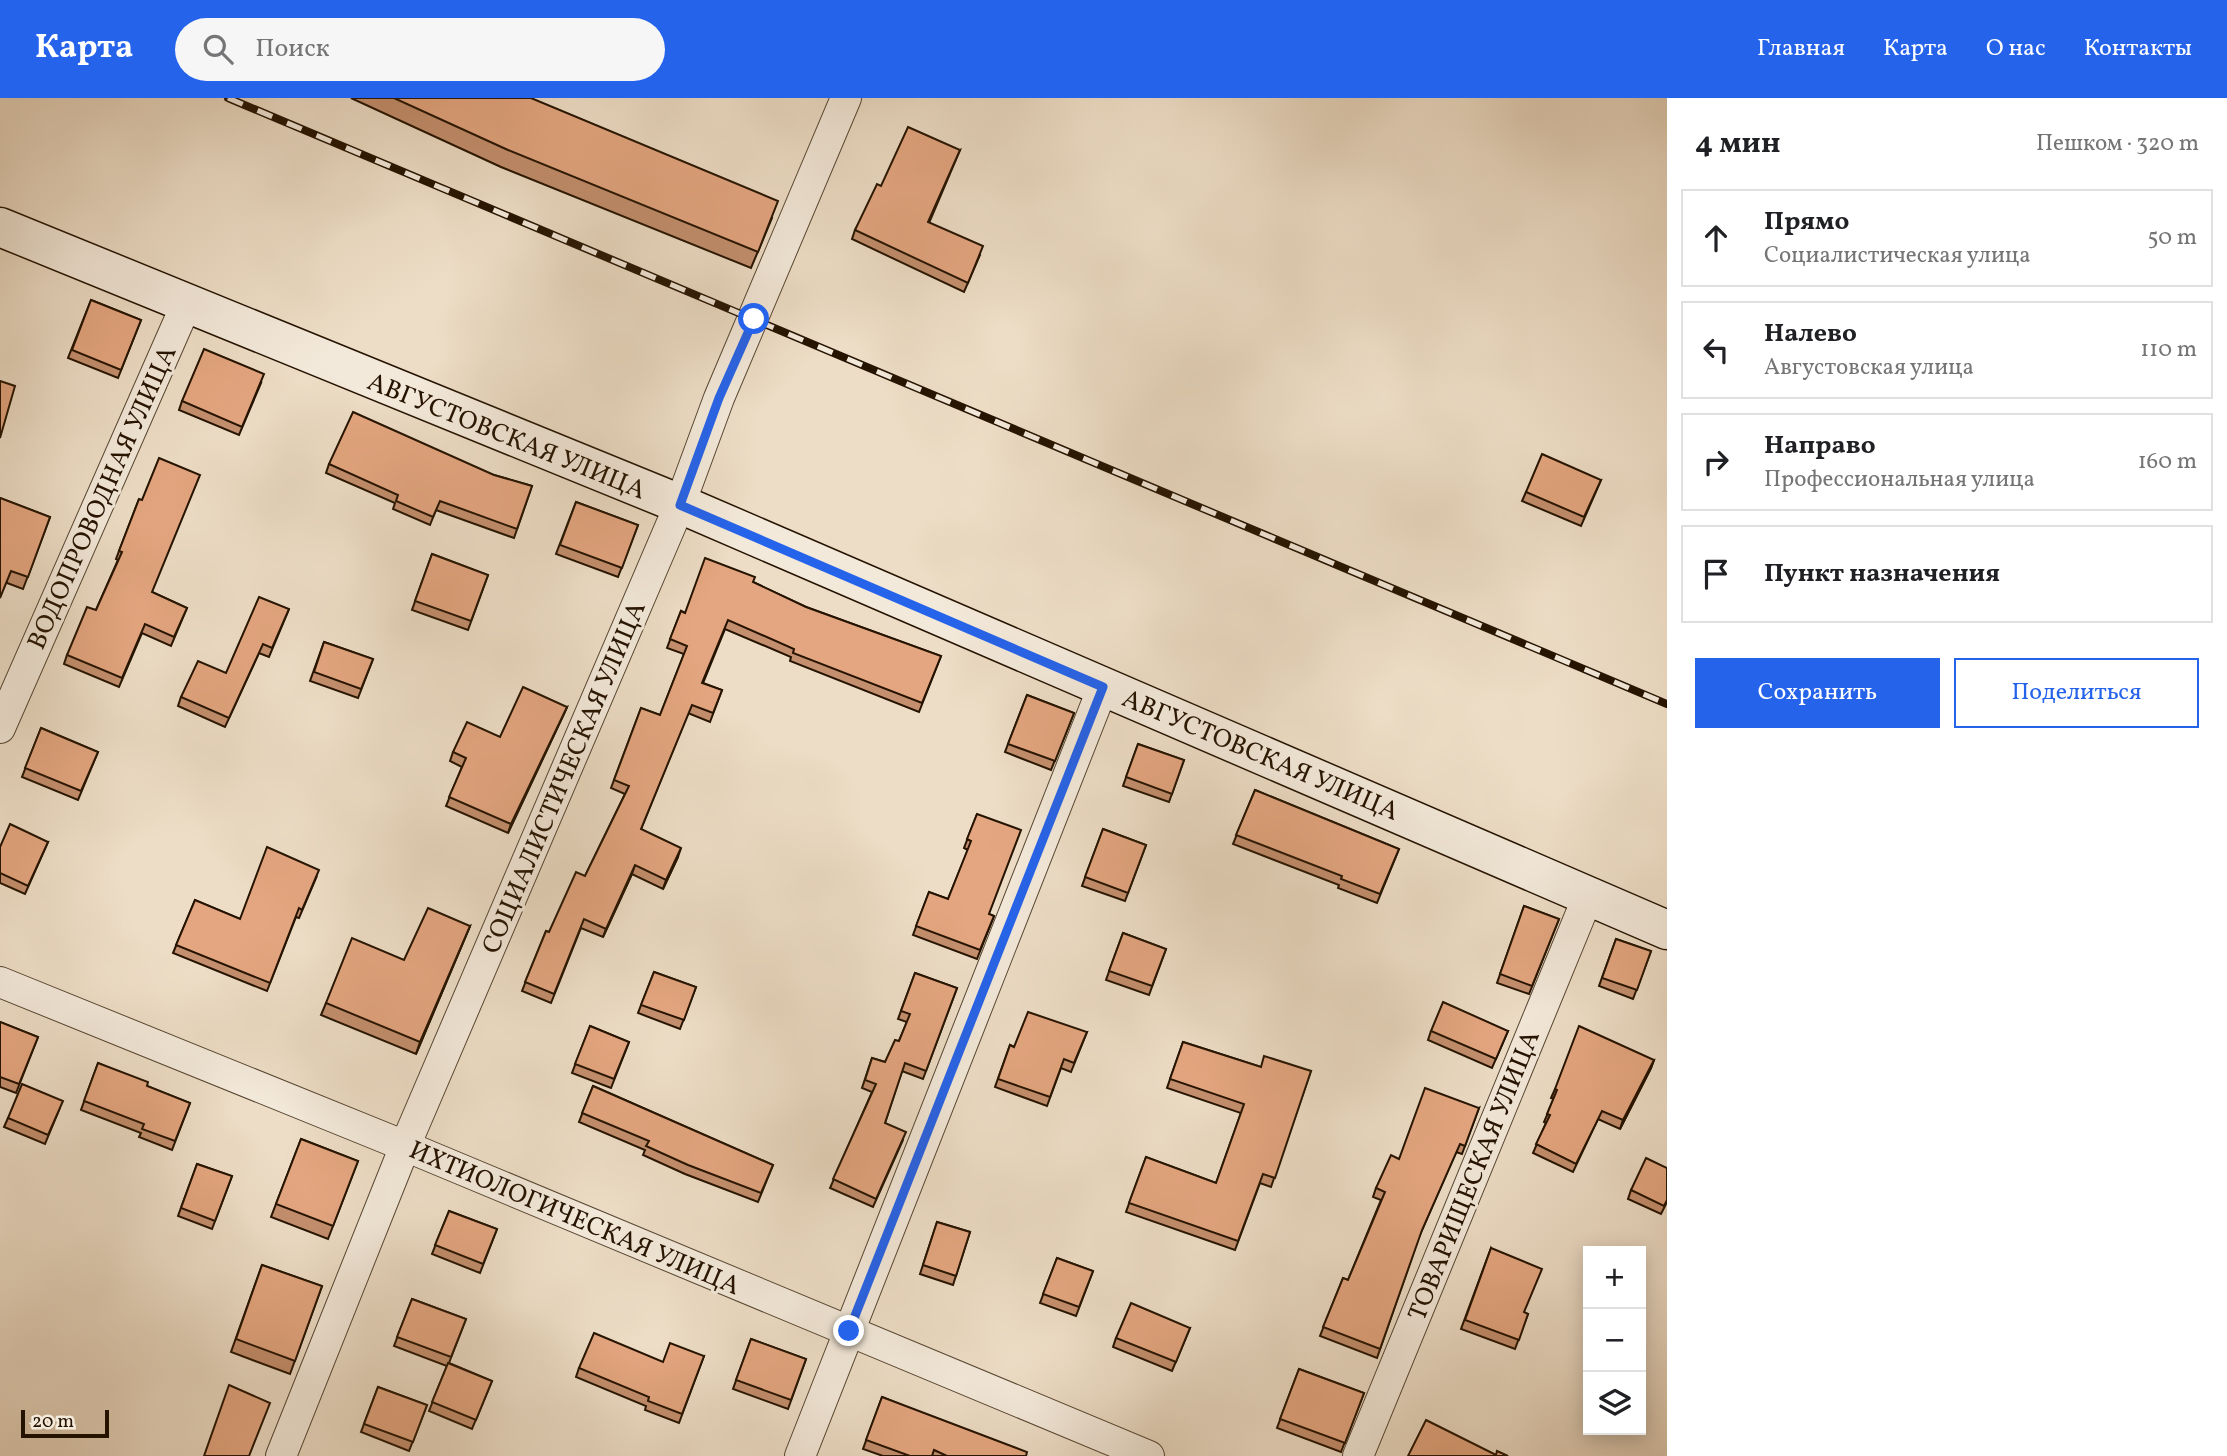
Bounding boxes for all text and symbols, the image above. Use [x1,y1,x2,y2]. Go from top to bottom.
search box [175,18,665,81]
text: Карта [35,26,133,72]
icon: search [199,30,237,68]
text: Поиск [255,31,330,67]
text: Главная [1757,32,1845,66]
text: Карта [1883,32,1948,66]
text: О нас [1986,32,2046,66]
text: Контакты [2084,32,2192,66]
text: 4 мин [1695,123,1780,165]
text: Пешком · 320 m [2036,128,2199,160]
text: Прямо [1764,204,1849,240]
icon: ahead [1697,219,1735,257]
text: 50 m [2148,222,2197,254]
text: Социалистическая улица [1764,240,2031,272]
route start [738,303,769,334]
text: Налево [1764,316,1857,352]
icon: left [1697,331,1735,369]
text: 110 m [2140,334,2197,366]
street label: ВОДОПРОВОДНАЯ УЛИЦА [19,340,186,655]
text: Августовская улица [1764,352,1974,384]
street label: АВГУСТОВСКАЯ УЛИЦА [362,364,651,509]
text: Направо [1764,428,1876,464]
icon: right [1697,443,1735,481]
text: 160 m [2138,446,2197,478]
text: Профессиональная улица [1764,464,2035,496]
icon: arrive [1697,555,1735,593]
text: Пункт назначения [1764,556,2000,592]
street label: СОЦИАЛИСТИЧЕСКАЯ УЛИЦА [474,596,656,960]
button: Сохранить [1695,658,1940,728]
button: Поделиться [1954,658,2199,728]
street label: АВГУСТОВСКАЯ УЛИЦА [1116,681,1404,831]
street label: ТОВАРИЩЕСКАЯ УЛИЦА [1400,1025,1550,1326]
street label: ИХТИОЛОГИЧЕСКАЯ УЛИЦА [403,1133,745,1305]
map controls [1583,1246,1646,1435]
button: + [1583,1246,1646,1309]
button: − [1583,1309,1646,1372]
route end [833,1315,864,1346]
button: layers [1583,1372,1646,1435]
scale bar [21,1407,108,1439]
text: 20 m [32,1409,74,1435]

